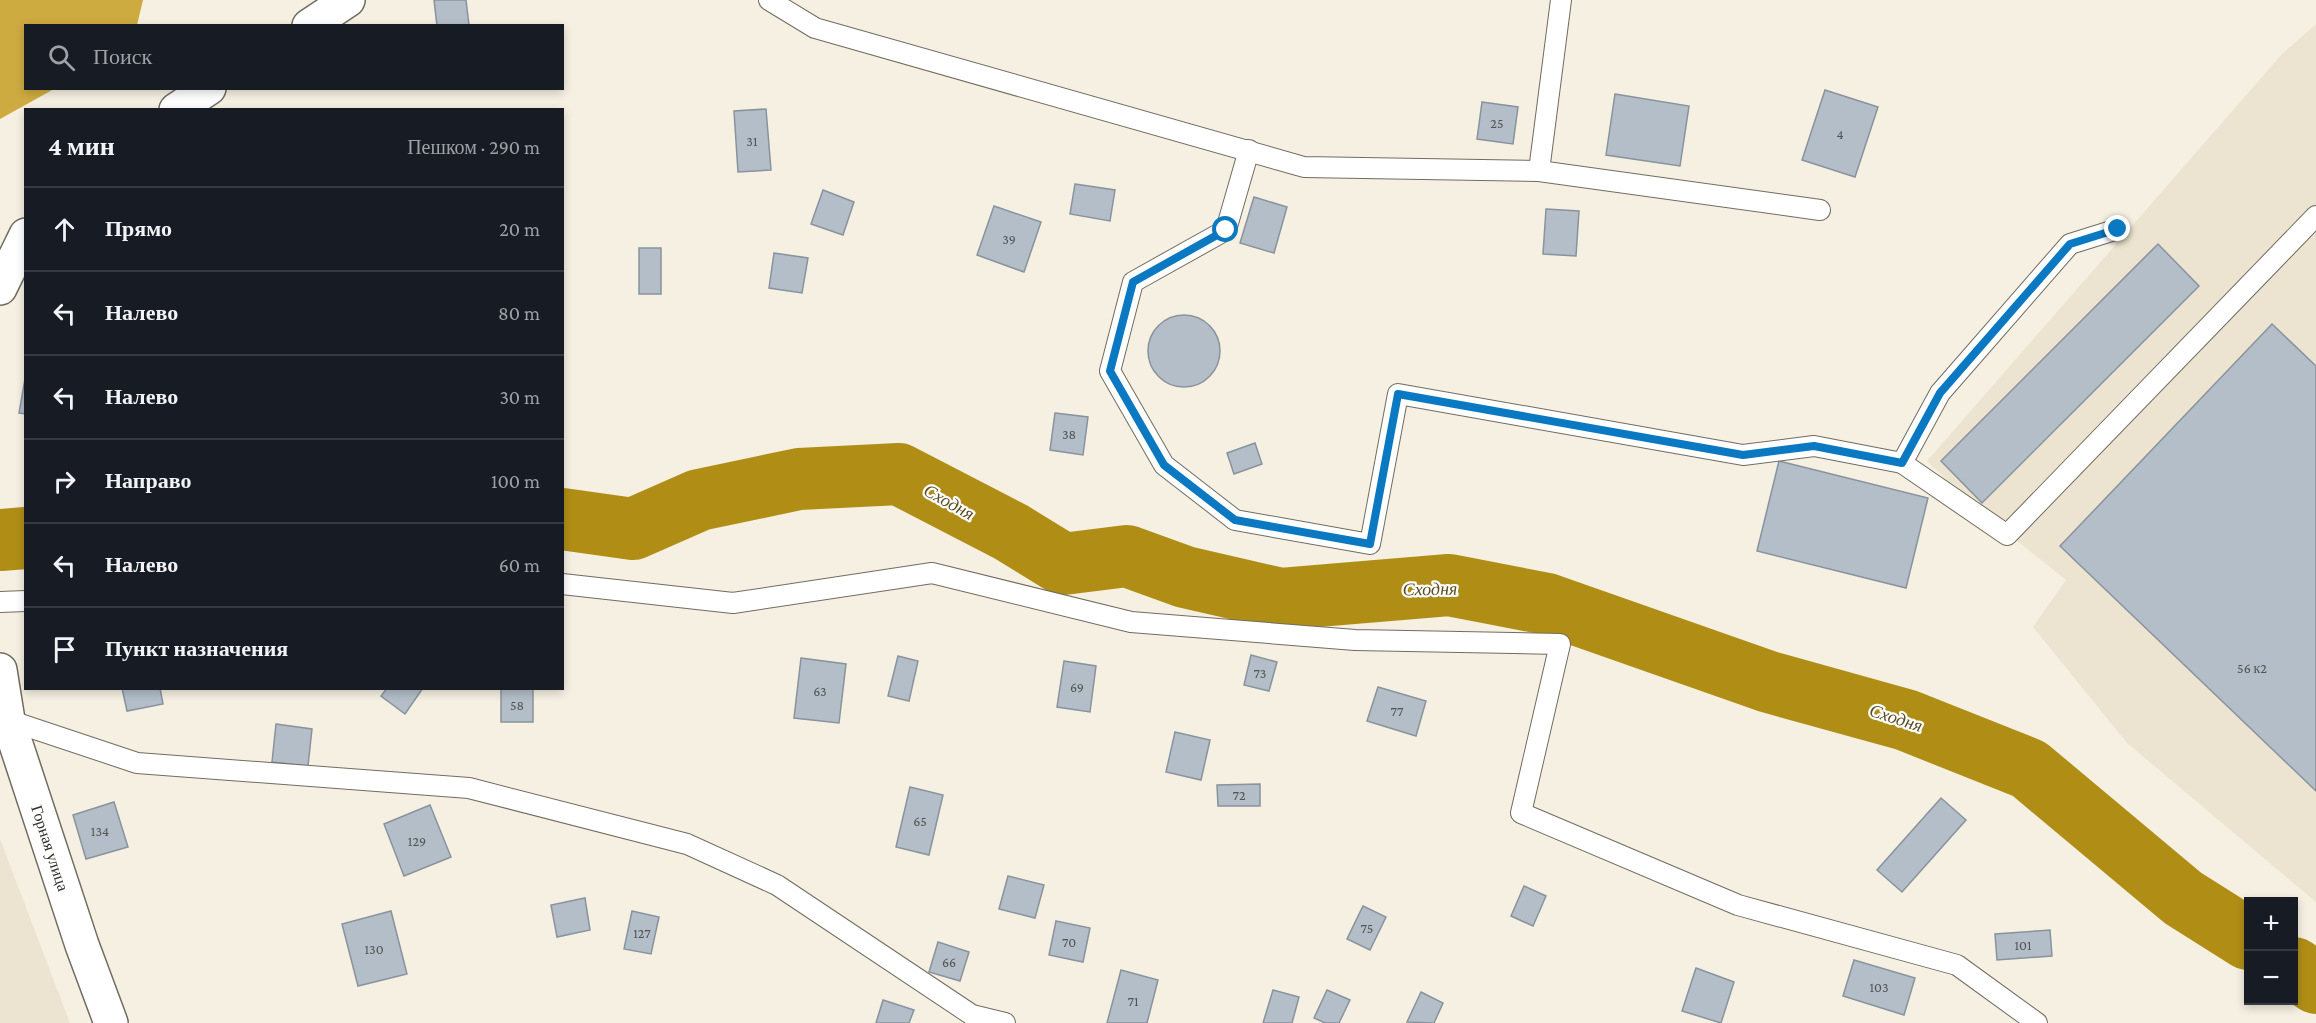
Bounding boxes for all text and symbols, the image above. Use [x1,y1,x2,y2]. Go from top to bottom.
search box [24,24,564,90]
icon: search [45,41,78,74]
text: Поиск [93,44,152,69]
house number: 25 [1490,115,1504,131]
house number: 4 [1836,126,1844,142]
text: 4 мин [48,132,115,161]
house number: 31 [746,133,758,149]
text: Пешком · 290 m [407,136,540,158]
icon: ahead [48,213,81,246]
route end [2104,215,2130,241]
text: Прямо [105,216,172,241]
route start [1212,216,1238,242]
text: 20 m [499,218,540,240]
house number: 39 [1002,231,1016,247]
icon: left [48,297,81,330]
text: Налево [105,300,178,325]
text: 80 m [498,302,540,324]
icon: left [48,381,81,414]
text: Налево [105,384,178,409]
text: 30 m [499,386,540,408]
house number: 38 [1062,426,1076,442]
icon: right [48,465,81,498]
text: Направо [105,468,191,493]
text: 100 m [491,470,540,492]
water label: Сходня [920,480,978,524]
icon: left [48,549,81,582]
text: Налево [105,552,178,577]
text: 60 m [499,554,540,576]
water label: Сходня [1402,579,1458,599]
icon: arrive [48,633,81,666]
text: Пункт назначения [105,636,288,661]
house number: 56 к2 [2237,660,2267,676]
house number: 73 [1254,665,1266,681]
house number: 69 [1070,679,1084,695]
house number: 63 [813,683,827,699]
house number: 58 [510,697,524,713]
water label: Сходня [1867,700,1925,736]
house number: 77 [1391,703,1404,719]
house number: 72 [1232,787,1246,803]
street label: Горная улица [27,803,72,893]
house number: 65 [913,813,927,829]
house number: 134 [91,823,109,839]
house number: 129 [408,833,426,849]
map controls [2244,897,2298,1005]
button: + [2244,897,2298,951]
house number: 75 [1361,920,1373,936]
house number: 127 [633,925,651,941]
house number: 70 [1062,934,1076,950]
house number: 101 [2014,937,2032,953]
house number: 130 [364,941,384,957]
button: − [2244,951,2298,1005]
house number: 66 [942,954,956,970]
house number: 103 [1869,979,1889,995]
house number: 71 [1127,993,1139,1009]

